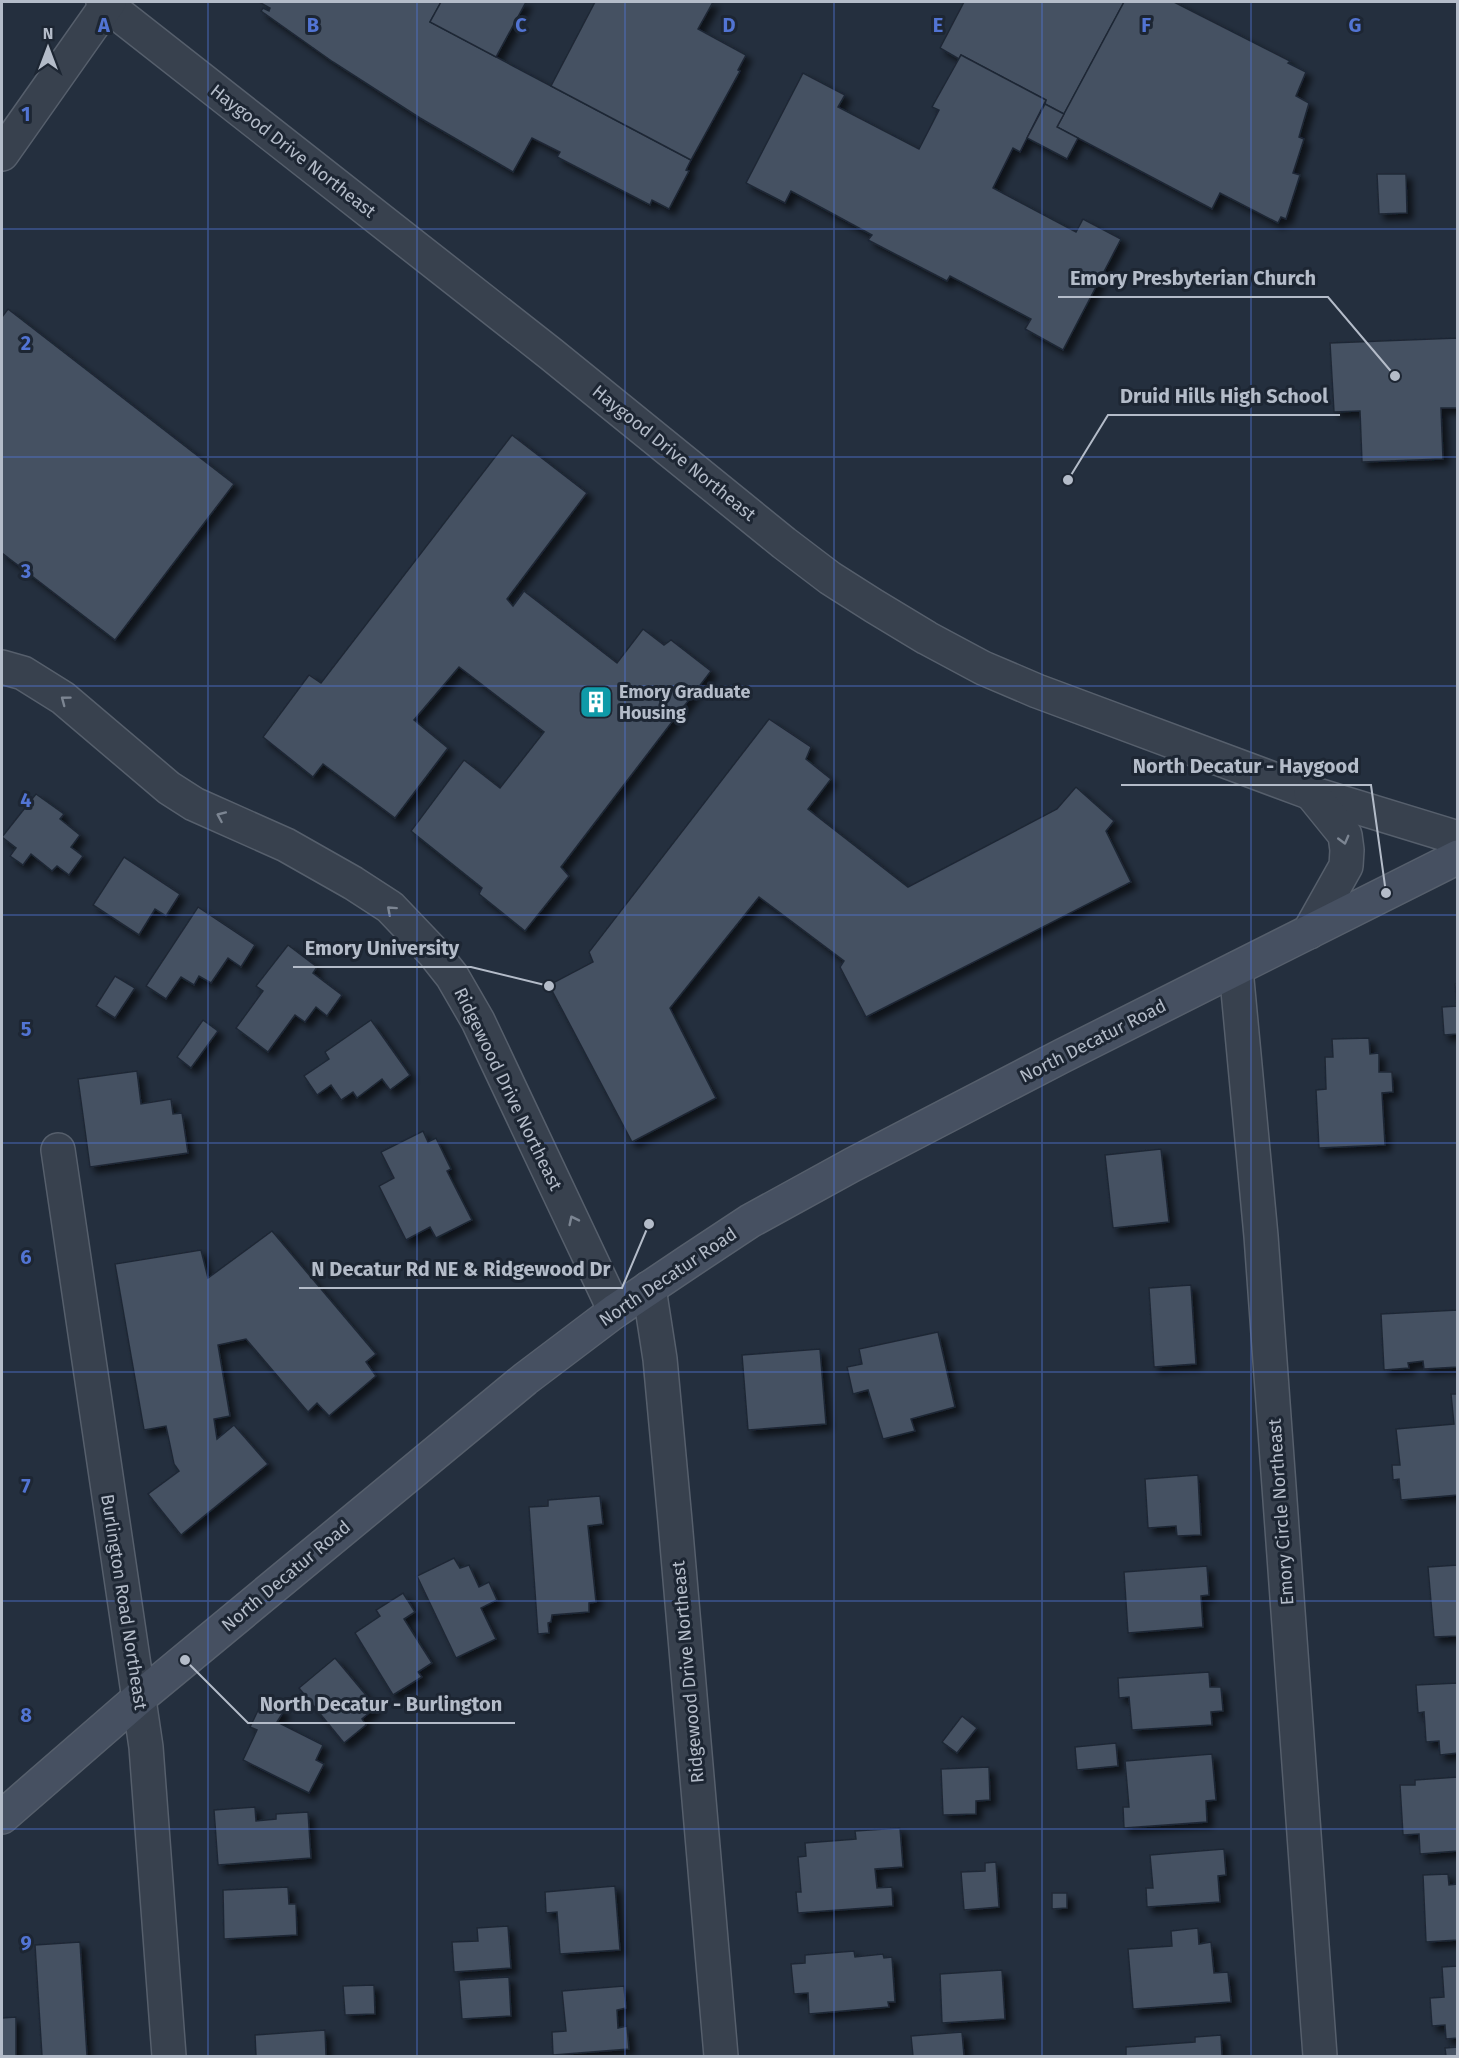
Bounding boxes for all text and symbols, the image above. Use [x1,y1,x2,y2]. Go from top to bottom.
text: A [97,13,111,37]
text: B [307,13,319,37]
text: C [515,13,527,37]
text: D [722,13,736,37]
text: E [933,13,943,37]
text: F [1141,13,1151,37]
text: G [1349,13,1361,37]
north arrow [18,18,78,78]
text: N [43,24,53,43]
street label: Haygood Drive Northeast [206,79,381,223]
text: 1 [21,102,31,126]
callout: Emory Presbyterian Church [1058,259,1328,297]
text: Emory Presbyterian Church [1070,266,1316,290]
text: 2 [21,331,31,355]
callout: Druid Hills High School [1108,377,1340,415]
street label: Haygood Drive Northeast [588,380,761,526]
text: Druid Hills High School [1120,384,1328,408]
text: 3 [20,559,31,583]
place label: Emory Graduate Housing [619,681,750,724]
building icon: Emory Graduate Housing [578,684,614,720]
one-way arrow [61,697,72,708]
callout: North Decatur - Haygood [1121,747,1371,785]
text: North Decatur - Haygood [1133,754,1359,778]
text: 4 [20,788,32,812]
one-way arrow [216,811,227,823]
one-way arrow [1337,834,1349,845]
one-way arrow [387,906,398,917]
callout: Emory University [293,929,471,967]
text: Emory University [305,936,460,960]
street label: Ridgewood Drive Northeast [449,984,567,1194]
street label: North Decatur Road [1016,995,1170,1087]
text: 5 [21,1017,32,1041]
one-way arrow [568,1216,580,1227]
street label: North Decatur Road [595,1223,741,1331]
text: 6 [20,1245,32,1269]
callout: N Decatur Rd NE & Ridgewood Dr [299,1250,622,1288]
text: N Decatur Rd NE & Ridgewood Dr [311,1257,612,1281]
street label: Emory Circle Northeast [1263,1418,1298,1606]
text: 7 [21,1474,31,1498]
street label: Burlington Road Northeast [96,1493,152,1712]
street label: North Decatur Road [217,1516,355,1636]
street label: Ridgewood Drive Northeast [667,1559,709,1784]
callout: North Decatur - Burlington [248,1685,515,1723]
text: North Decatur - Burlington [260,1692,502,1716]
text: 8 [20,1703,32,1727]
text: 9 [20,1931,32,1955]

